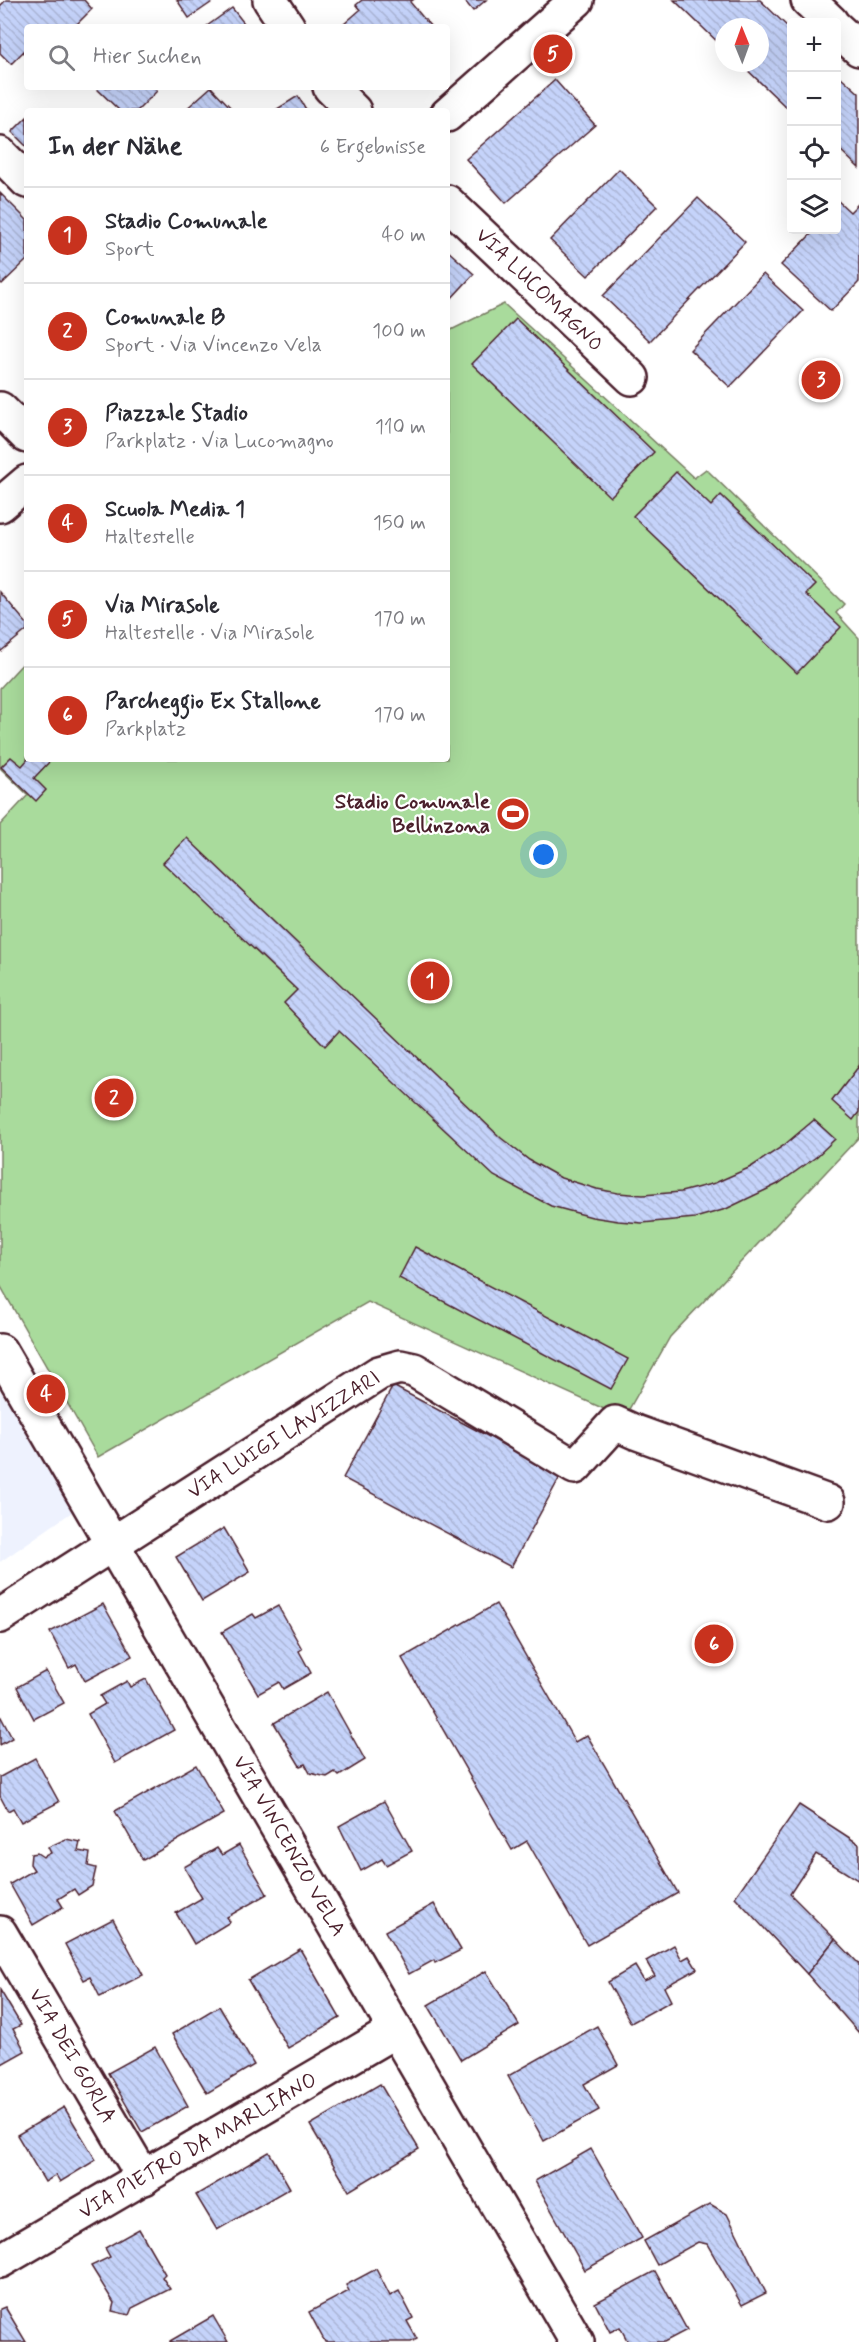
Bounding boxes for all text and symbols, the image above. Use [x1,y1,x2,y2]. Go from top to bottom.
north arrow [715,18,769,72]
map controls [787,18,841,234]
button: + [787,18,841,72]
search box [24,24,450,90]
pin: 5 [534,32,572,76]
icon: search [45,41,78,74]
text: Hier suchen [93,43,202,71]
button: − [787,72,841,126]
button: locate [787,126,841,180]
text: In der Nähe [48,130,182,164]
text: 6 Ergebnisse [320,134,426,161]
button: layers [787,180,841,234]
text: Stadio Comunale [105,208,268,236]
text: 1 [63,222,72,249]
text: 40 m [382,222,426,249]
street label: VIA LUCOMAGNO [469,222,609,358]
text: Sport [105,236,154,263]
text: Comunale B [105,304,225,332]
text: 2 [63,318,72,345]
text: 100 m [372,318,426,345]
text: Sport · Via Vincenzo Vela [105,332,322,359]
pin: 3 [802,358,840,403]
text: Piazzale Stadio [105,400,248,428]
text: 3 [63,414,72,441]
text: 110 m [375,414,426,441]
text: Parkplatz · Via Lucomagno [105,428,334,455]
text: Scuola Media 1 [105,496,245,524]
text: 4 [62,510,73,537]
text: 150 m [373,510,426,537]
text: Haltestelle [105,524,195,551]
text: Via Mirasole [105,592,220,620]
text: 5 [62,606,74,633]
text: 170 m [374,606,426,633]
text: Haltestelle · Via Mirasole [105,620,314,647]
text: Parcheggio Ex Stallone [105,688,321,716]
text: 6 [62,702,73,729]
text: 170 m [374,702,426,729]
text: Parkplatz [105,716,186,743]
place label: Stadio Comunale Bellinzona [335,788,491,840]
sports icon: Stadio Comunale Bellinzona [495,796,531,832]
your location [529,840,558,869]
pin: 1 [410,958,450,1004]
pin: 2 [94,1076,134,1120]
street label: VIA LUIGI LAVIZZARI [182,1364,386,1506]
pin: 4 [26,1372,66,1416]
pin: 6 [694,1622,734,1666]
street label: VIA VINCENZO VELA [226,1750,352,1942]
street label: VIA DEI GORLA [22,1983,122,2129]
street label: VIA PIETRO DA MARLIANO [74,2066,322,2226]

